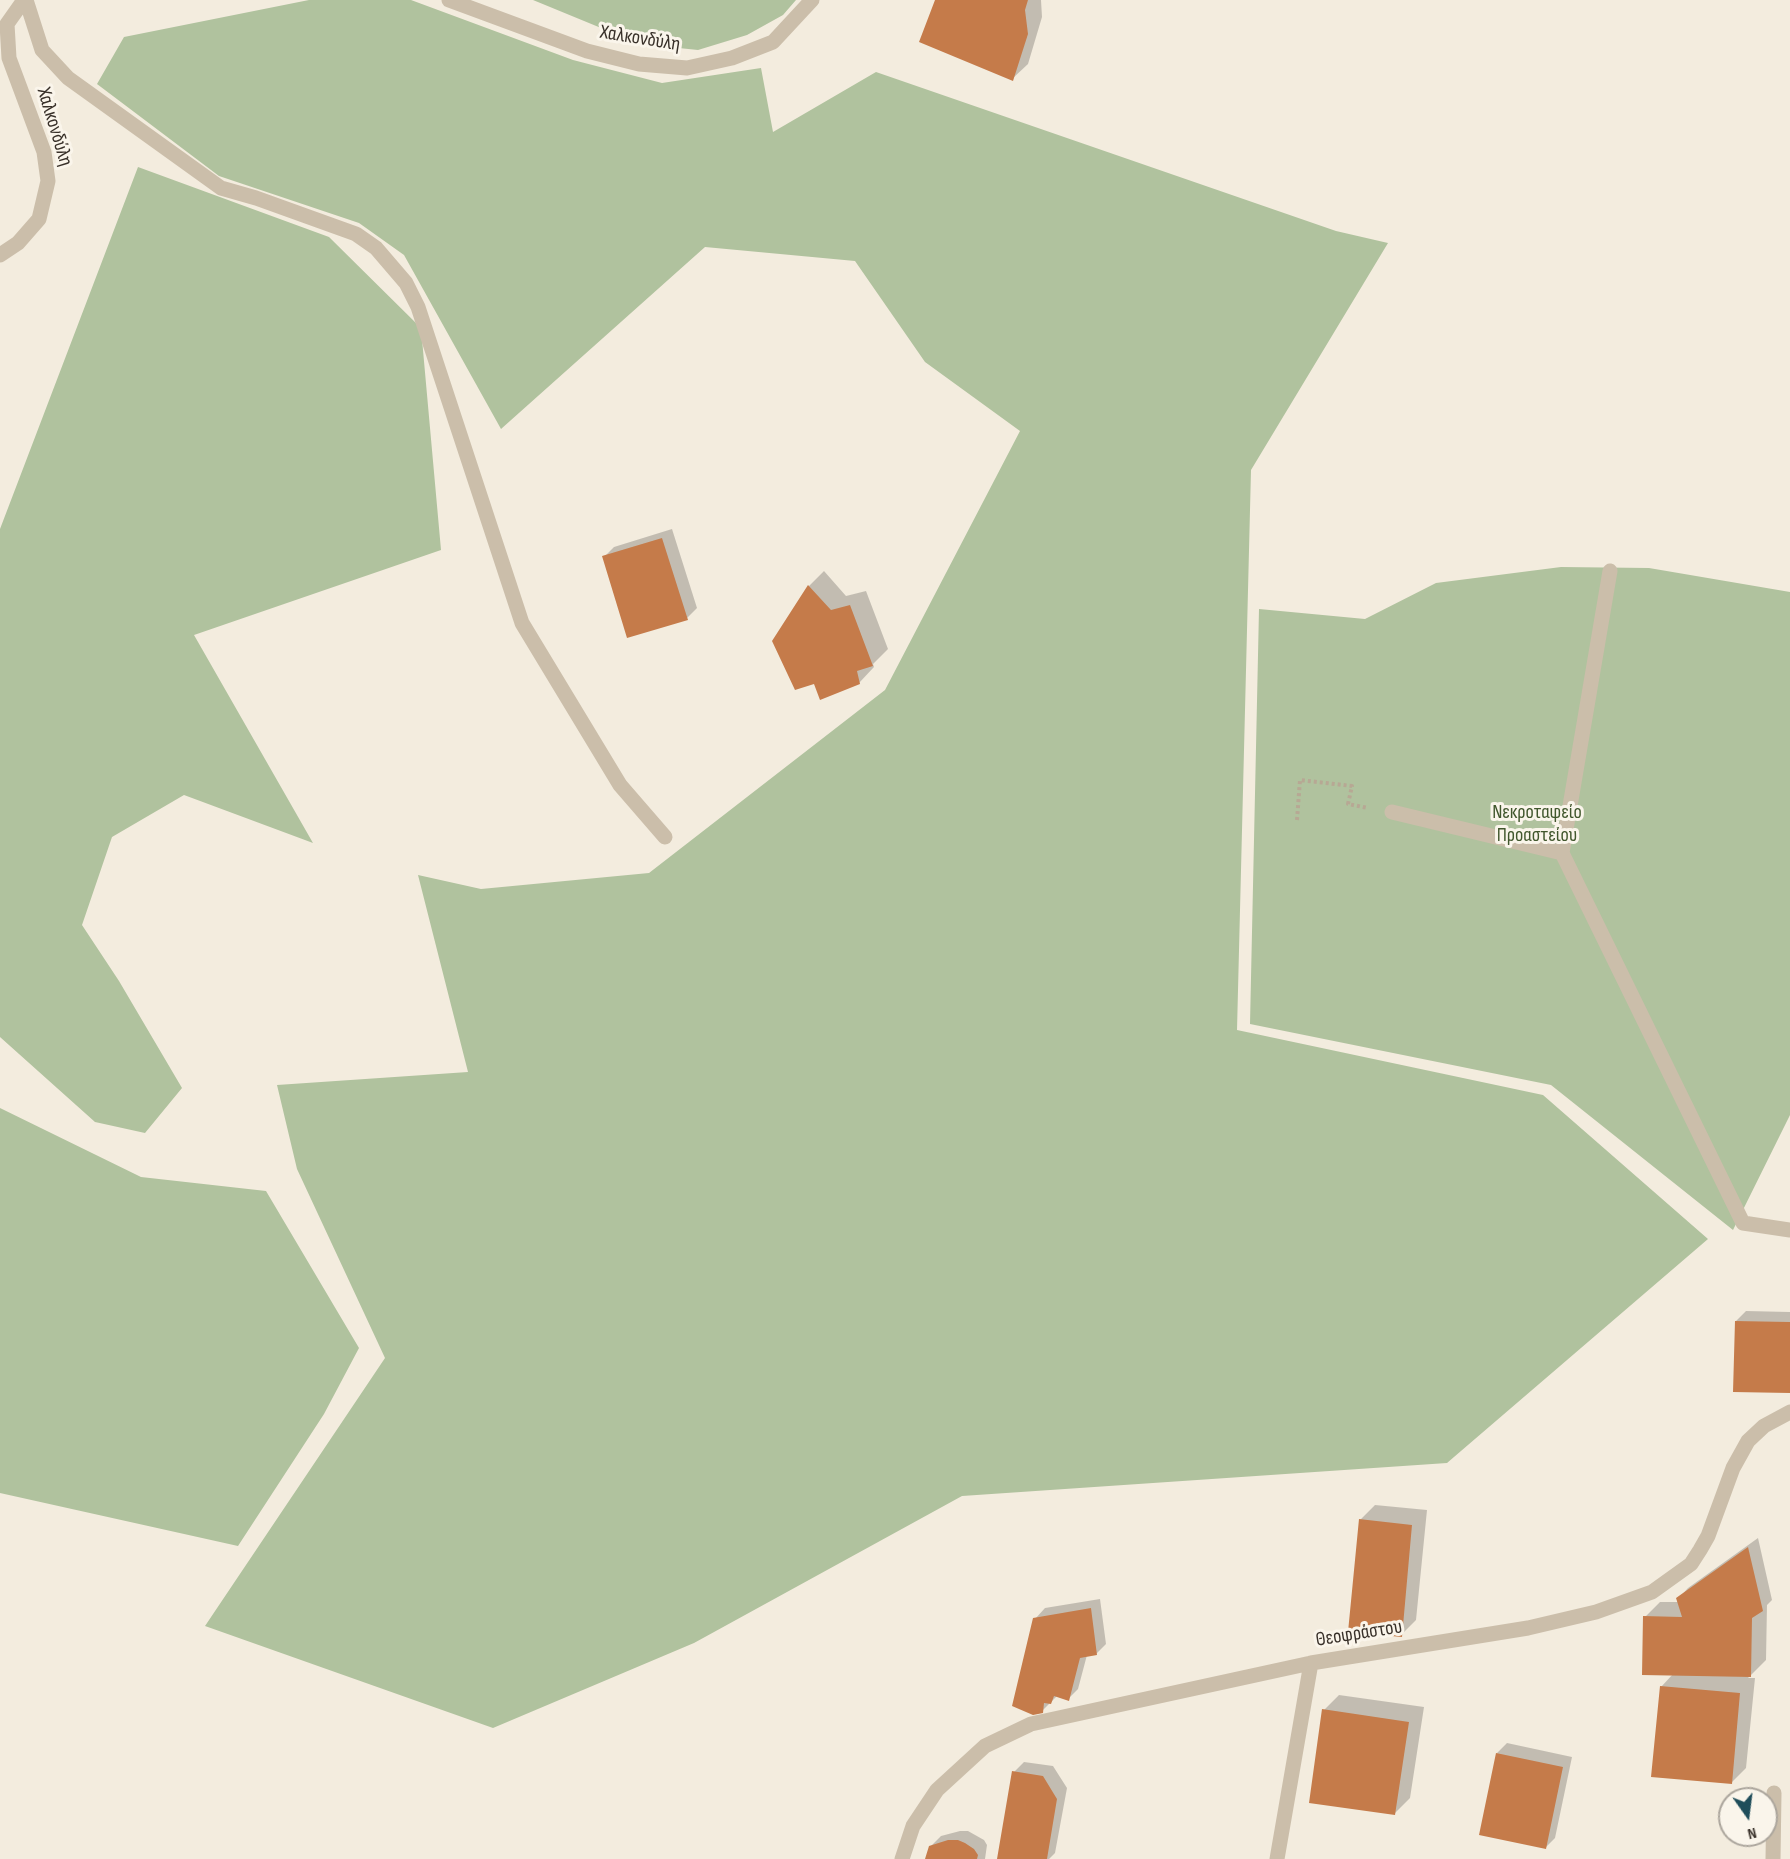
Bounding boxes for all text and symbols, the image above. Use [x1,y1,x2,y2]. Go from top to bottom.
street label: Χαλκονδύλη [598,21,682,57]
street label: Χαλκονδύλη [31,85,77,169]
park label: Νεκροταφείο Προαστείου [1492,801,1582,848]
street label: Θεοφράστου [1314,1615,1404,1653]
north arrow [1718,1787,1778,1847]
text: N [1746,1823,1758,1843]

